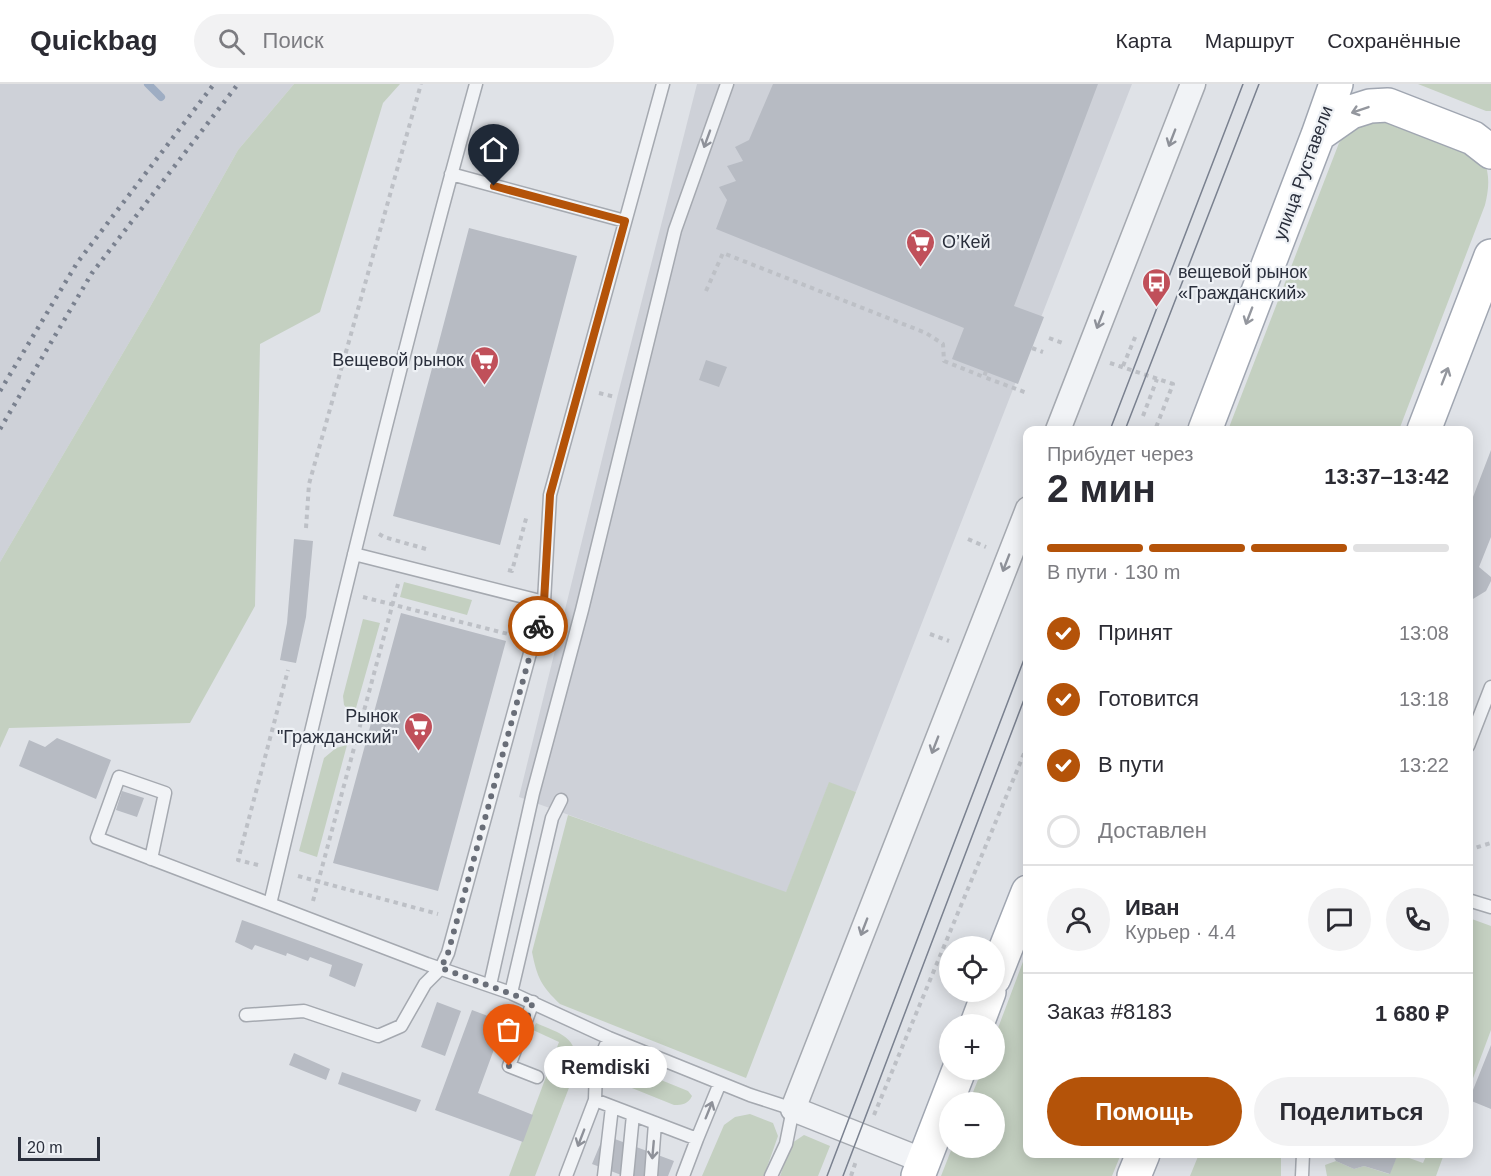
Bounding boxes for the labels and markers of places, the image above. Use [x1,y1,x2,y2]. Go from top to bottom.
pin [468,124,519,186]
supermarket icon: О’Кей [905,226,937,268]
place label: О’Кей [942,232,991,252]
place label: вещевой рынок «Гражданский» [1178,262,1307,303]
bus stop icon: вещевой рынок «Гражданский» [1141,266,1173,308]
supermarket icon: Вещевой рынок [469,344,501,386]
place label: Вещевой рынок [332,350,464,370]
place label: Рынок "Гражданский" [277,706,398,747]
supermarket icon: Рынок "Гражданский" [403,710,435,752]
pin [483,1004,534,1066]
callout: Remdiski [545,1045,668,1087]

